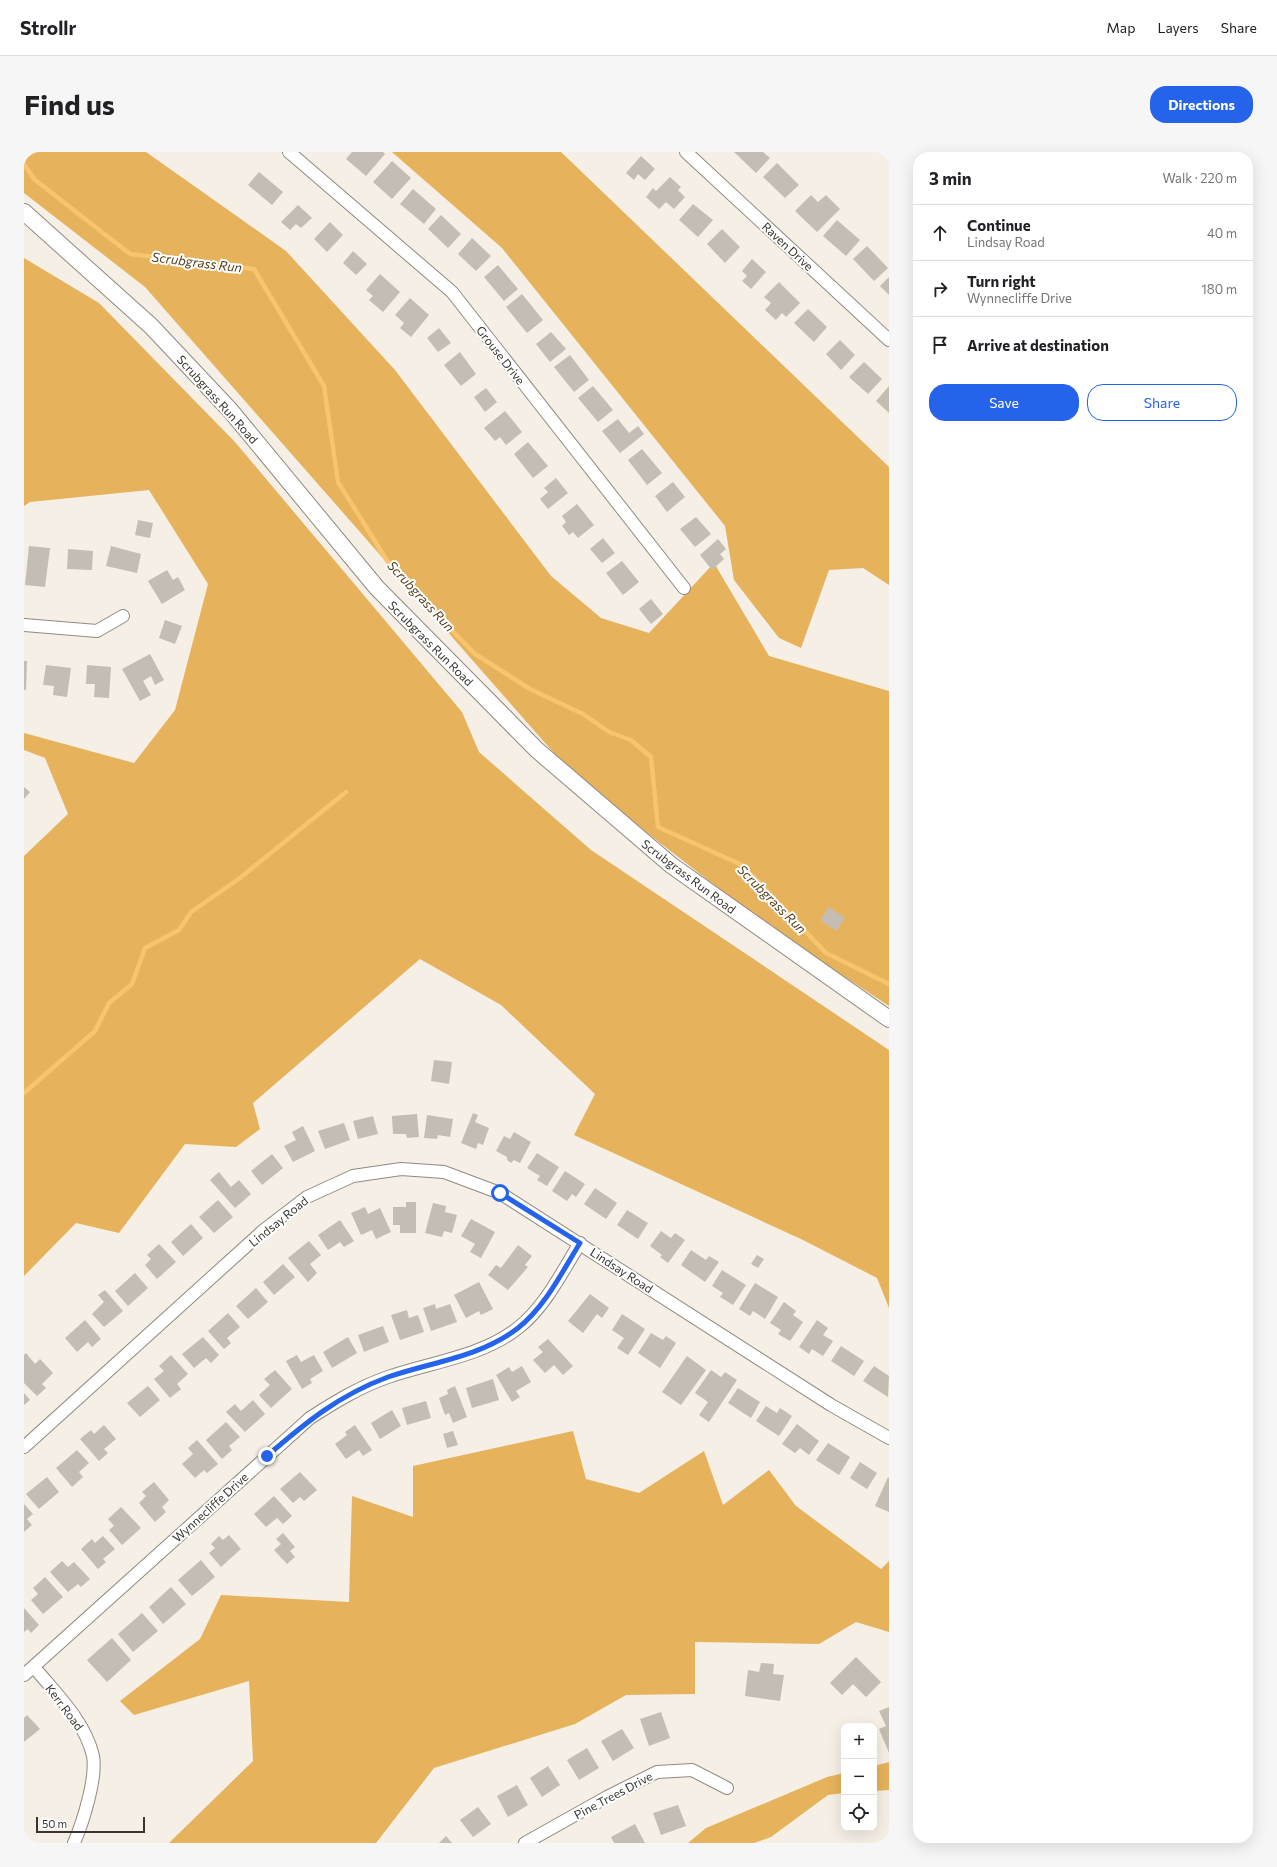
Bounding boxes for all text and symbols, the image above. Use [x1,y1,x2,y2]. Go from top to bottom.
text: Strollr [20,16,76,39]
text: Map [1107,19,1135,36]
text: Layers [1157,19,1199,36]
text: Share [1221,19,1257,36]
button: Directions [1150,86,1253,123]
text: Find us [24,87,115,121]
text: 3 min [929,168,972,189]
text: Walk · 220 m [1163,170,1237,186]
text: Continue [967,216,1031,234]
street label: Raven Drive [760,219,816,273]
icon: ahead [929,222,951,244]
text: 40 m [1207,225,1237,241]
text: Lindsay Road [967,234,1045,250]
water label: Scrubgrass Run [151,249,243,275]
text: Turn right [967,272,1036,290]
icon: right [929,278,951,300]
text: 180 m [1201,281,1237,297]
text: Wynnecliffe Drive [967,290,1072,306]
street label: Grouse Drive [474,323,528,387]
icon: arrive [929,334,951,356]
text: Arrive at destination [967,336,1109,354]
street label: Scrubgrass Run Road [175,352,261,446]
button: Save [929,384,1079,421]
button: Share [1087,384,1237,421]
water label: Scrubgrass Run [384,557,458,635]
street label: Scrubgrass Run Road [386,598,476,688]
street label: Scrubgrass Run Road [639,836,739,916]
water label: Scrubgrass Run [734,861,810,937]
route start [491,1184,509,1202]
street label: Lindsay Road [246,1193,310,1249]
street label: Lindsay Road [588,1245,656,1295]
route end [258,1447,276,1465]
street label: Wynnecliffe Drive [169,1469,251,1545]
street label: Kerr Road [43,1681,87,1733]
map controls [841,1723,877,1831]
button: + [841,1723,877,1759]
button: − [841,1759,877,1795]
street label: Pine Trees Drive [571,1768,655,1822]
button: locate [841,1795,877,1831]
scale bar [36,1815,145,1834]
text: 50 m [42,1817,67,1830]

